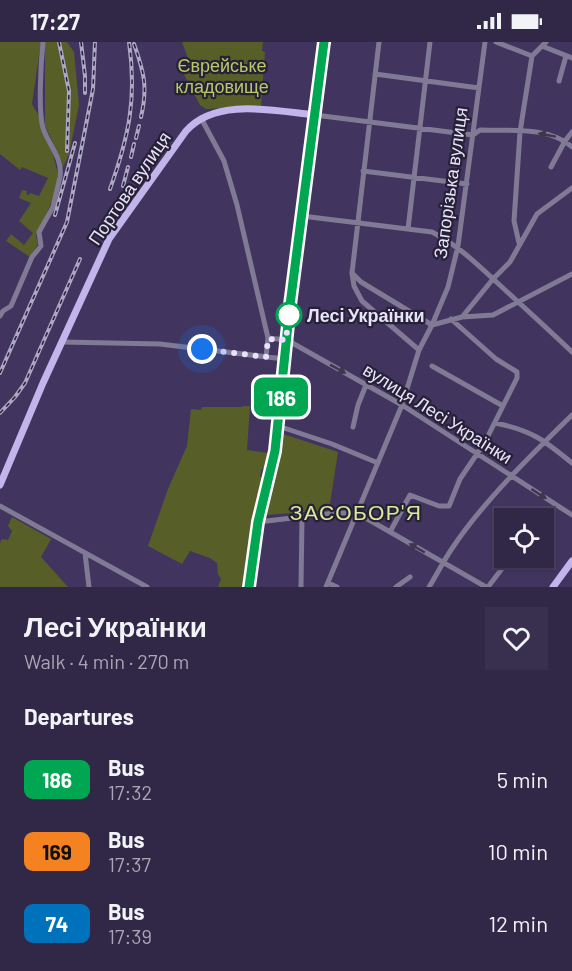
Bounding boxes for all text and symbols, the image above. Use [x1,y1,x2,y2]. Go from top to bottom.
text: 17:27 [30,8,80,34]
park label: Єврейське кладовище [175,54,269,97]
street label: Запорізька вулиця [428,106,472,260]
street label: Портова вулиця [83,127,175,249]
one-way arrow [538,130,557,139]
marker: Лесі Українки [276,302,302,328]
place label: Лесі Українки [307,304,425,326]
your location [187,334,217,364]
street label: вулиця Лесі Українки [359,358,517,468]
one-way arrow [329,364,346,374]
line badge: 186 [246,378,316,416]
text: 186 [266,385,296,410]
one-way arrow [531,488,547,499]
district label: ЗАСОБОР'Я [290,499,422,524]
map controls [494,508,554,568]
button: locate [494,508,554,568]
one-way arrow [408,543,425,553]
button: heart [485,607,548,670]
text: Лесі Українки [24,609,207,643]
text: Walk · 4 min · 270 m [24,649,189,673]
text: Departures [24,703,134,729]
text: Bus [108,754,145,780]
text: 5 min [497,766,548,792]
text: 186 [42,767,72,792]
text: 17:32 [108,780,152,804]
text: Bus [108,826,145,852]
text: 10 min [488,838,548,864]
text: 169 [42,839,72,864]
text: 17:37 [108,852,151,876]
text: Bus [108,898,145,924]
text: 12 min [488,910,548,936]
text: 74 [45,911,69,936]
text: 17:39 [108,924,152,948]

